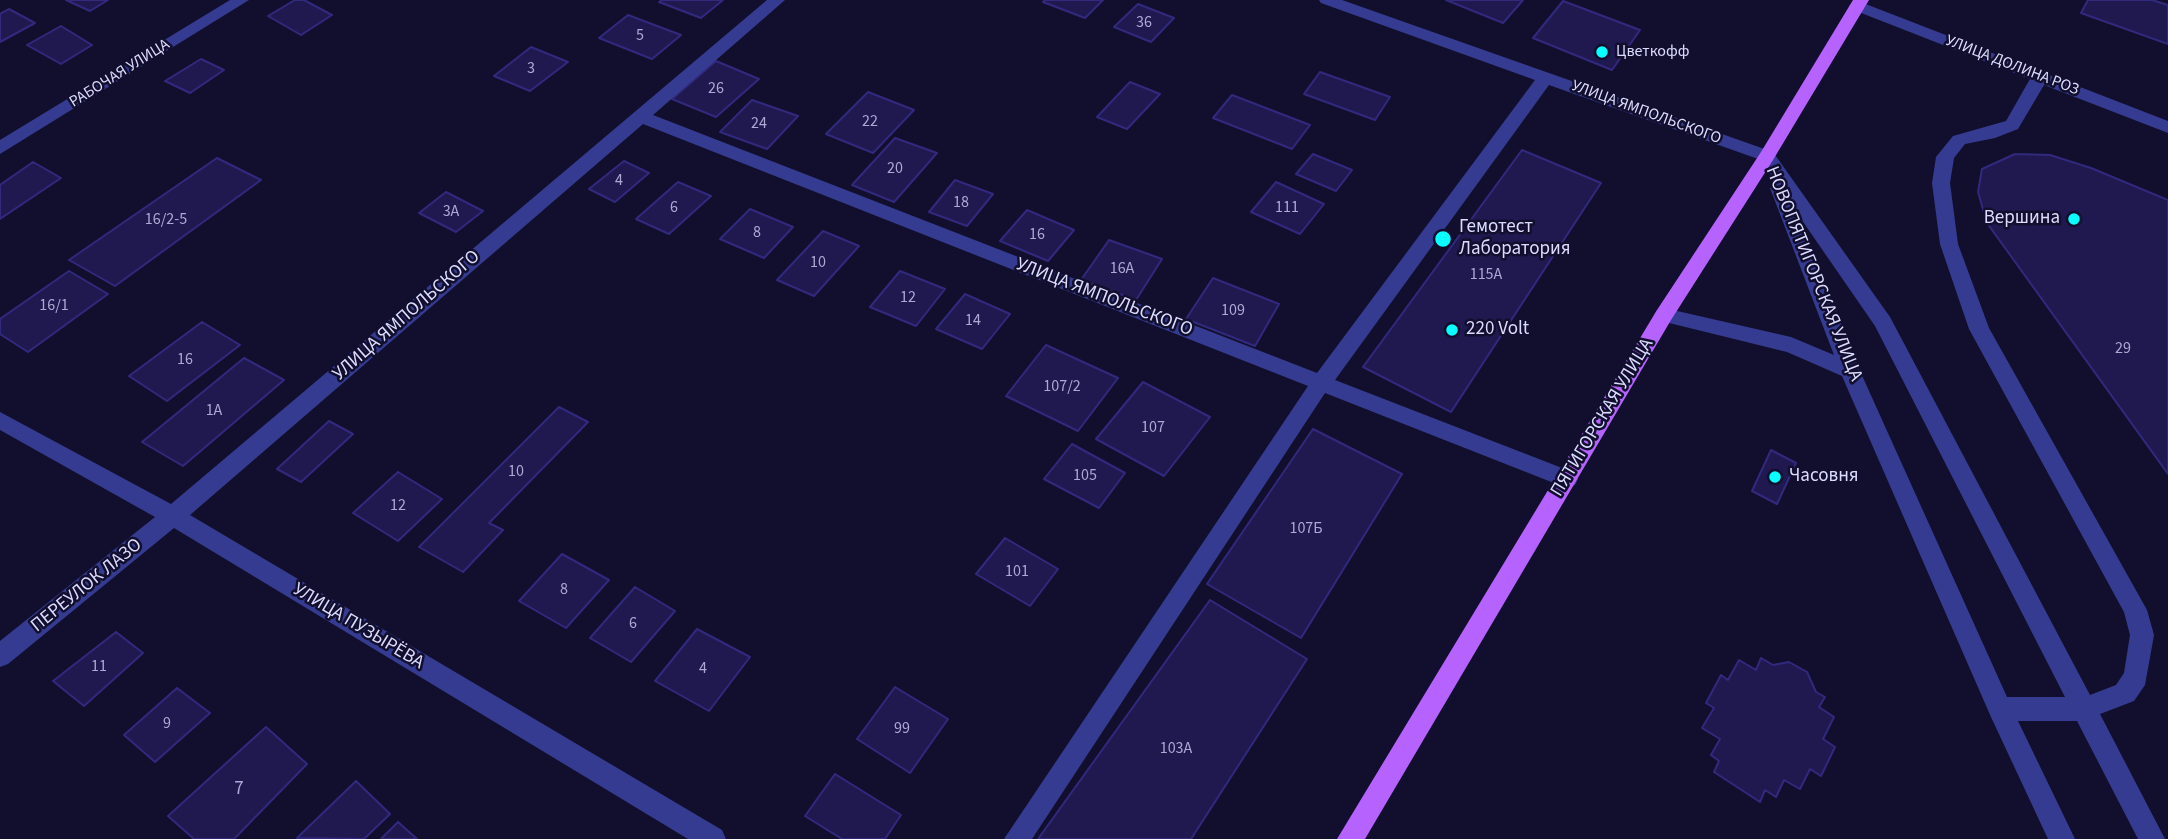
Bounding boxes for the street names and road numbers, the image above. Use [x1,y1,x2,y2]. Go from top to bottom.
street label: УЛИЦА ДОЛИНА РОЗ [1943,32,2081,100]
street label: РАБОЧАЯ УЛИЦА [66,36,174,112]
street label: УЛИЦА ЯМПОЛЬСКОГО [1569,77,1723,149]
street label: НОВОПЯТИГОРСКАЯ УЛИЦА [1759,163,1867,385]
street label: УЛИЦА ЯМПОЛЬСКОГО [329,246,485,386]
street label: УЛИЦА ЯМПОЛЬСКОГО [1012,254,1196,342]
street label: ПЯТИГОРСКАЯ УЛИЦА [1547,335,1659,501]
street label: ПЕРЕУЛОК ЛАЗО [27,534,147,638]
street label: УЛИЦА ПУЗЫРЁВА [288,579,428,675]

